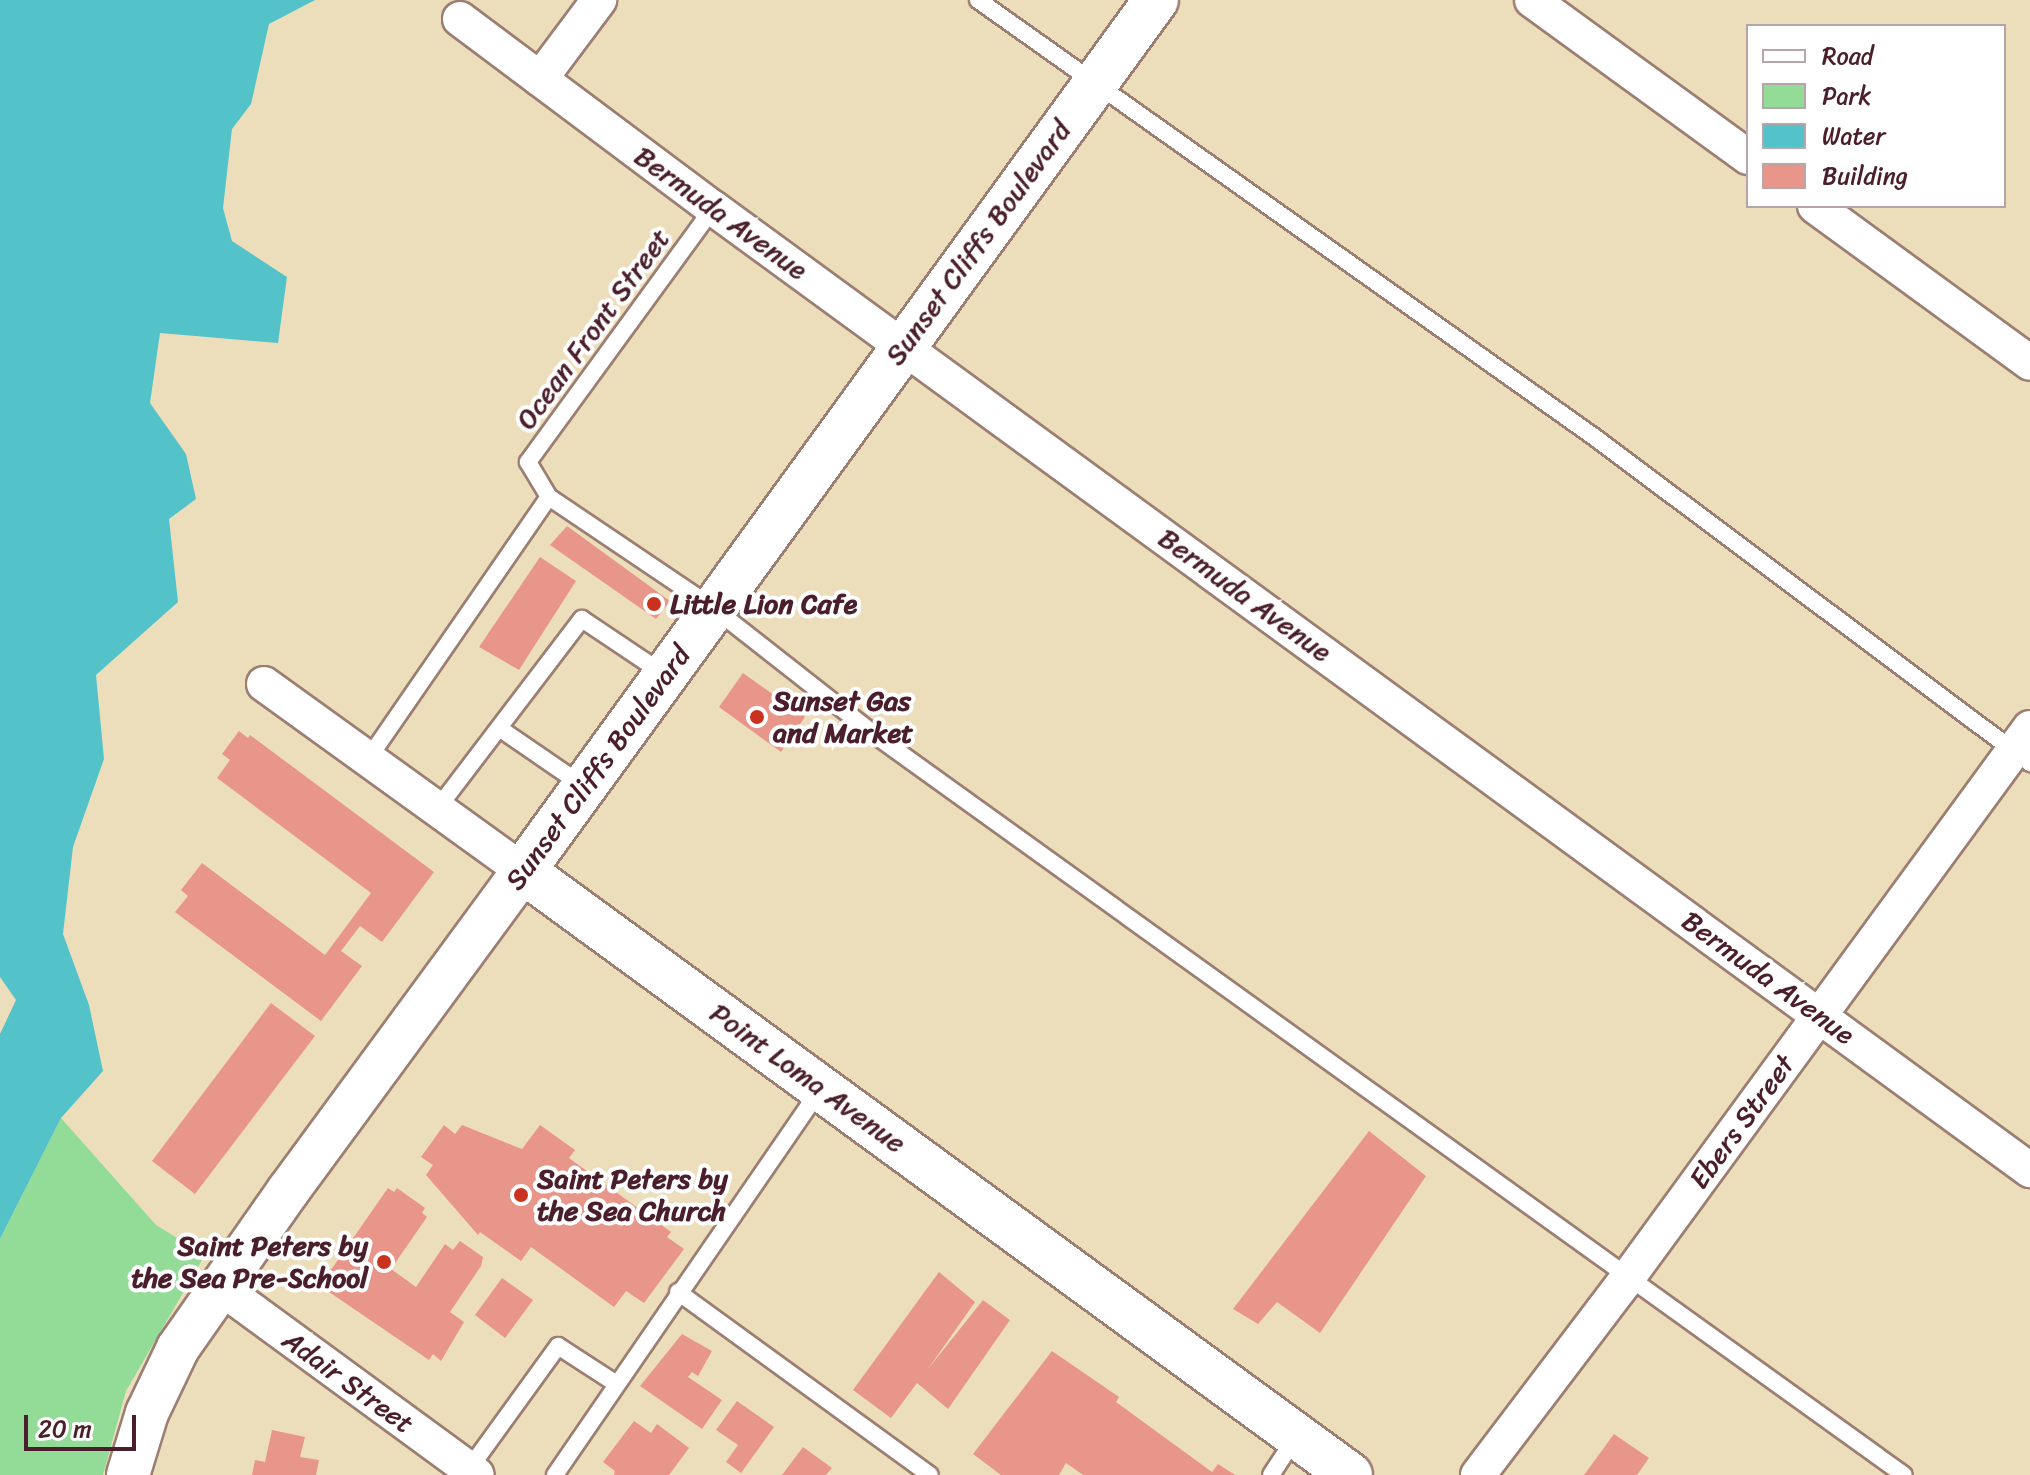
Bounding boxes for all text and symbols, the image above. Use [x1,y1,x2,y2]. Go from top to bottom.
legend [1746,24,2006,208]
text: Road [1822,35,1873,77]
text: Park [1822,75,1871,117]
street label: Sunset Cliffs Boulevard [878,114,1078,372]
text: Water [1822,115,1885,157]
street label: Bermuda Avenue [628,139,814,287]
text: Building [1822,155,1908,197]
street label: Ocean Front Street [509,222,677,436]
street label: Bermuda Avenue [1152,521,1338,669]
place label: Little Lion Cafe [670,587,859,621]
marker: Little Lion Cafe [645,595,663,613]
street label: Sunset Cliffs Boulevard [498,639,698,897]
place label: Sunset Gas and Market [773,684,913,750]
marker: Sunset Gas and Market [748,708,766,726]
street label: Bermuda Avenue [1675,904,1861,1052]
street label: Point Loma Avenue [704,996,912,1160]
street label: Ebers Street [1682,1049,1802,1195]
place label: Saint Peters by the Sea Church [537,1162,729,1228]
marker: Saint Peters by the Sea Church [512,1186,530,1204]
place label: Saint Peters by the Sea Pre-School [128,1229,368,1295]
marker: Saint Peters by the Sea Pre-School [375,1253,393,1271]
street label: Adair Street [275,1323,421,1441]
scale bar [28,1399,140,1449]
text: 20 m [38,1408,92,1450]

